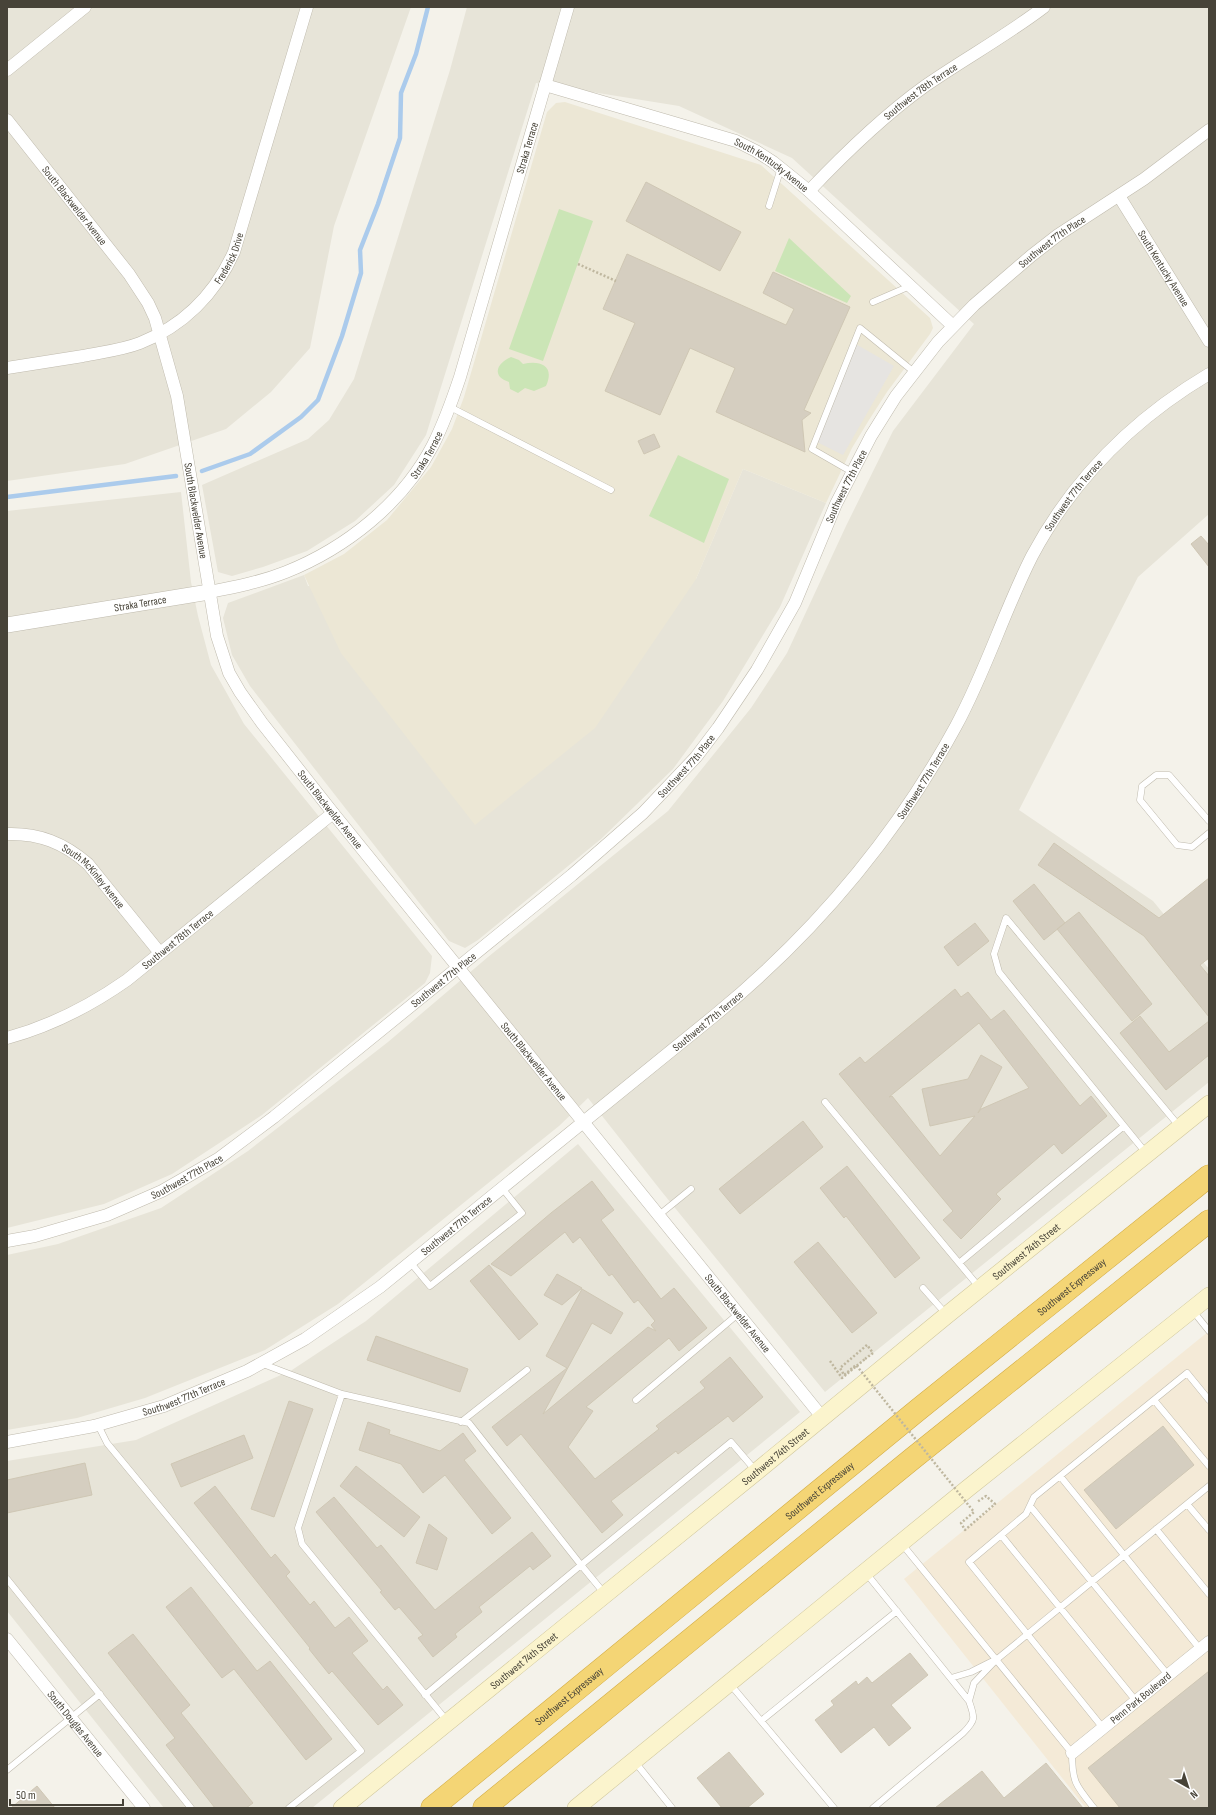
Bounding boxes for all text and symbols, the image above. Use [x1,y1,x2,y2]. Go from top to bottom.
street label: Southwest 78th Terrace [881,60,960,122]
street label: Straka Terrace [513,120,541,175]
street label: South Kentucky Avenue [732,135,811,195]
street label: South Blackwelder Avenue [39,163,110,248]
street label: Southwest 77th Place [1016,212,1088,270]
street label: South Kentucky Avenue [1135,228,1192,309]
street label: Frederick Drive [211,231,246,286]
street label: Straka Terrace [407,429,445,481]
street label: Southwest 77th Place [822,447,869,525]
street label: Southwest 77th Terrace [1041,456,1105,534]
street label: South Blackwelder Avenue [182,462,211,560]
street label: Straka Terrace [113,593,167,614]
street label: Southwest 77th Place [655,732,717,800]
street label: Southwest 77th Terrace [894,740,952,822]
street label: South Blackwelder Avenue [295,767,366,851]
street label: South McKinley Avenue [60,841,128,911]
street label: Southwest 78th Terrace [139,906,216,972]
street label: Southwest 77th Place [408,949,478,1010]
street label: Southwest 77th Terrace [670,988,746,1054]
street label: South Blackwelder Avenue [498,1019,570,1103]
street label: Southwest 77th Place [149,1151,225,1202]
street label: Southwest 77th Terrace [418,1192,494,1258]
street label: Southwest 74th Street [990,1220,1063,1282]
street label: Southwest Expressway [1034,1255,1109,1318]
street label: South Blackwelder Avenue [702,1271,773,1355]
street label: Southwest 77th Terrace [141,1375,227,1418]
street label: Southwest 74th Street [739,1424,812,1488]
street label: Southwest Expressway [783,1458,857,1522]
street label: Southwest 74th Street [487,1629,561,1692]
street label: Southwest Expressway [532,1664,606,1728]
street label: Penn Park Boulevard [1107,1669,1174,1726]
street label: South Douglas Avenue [45,1688,106,1759]
north arrow [1168,1767,1208,1807]
scale bar [10,1781,123,1807]
text: N [1188,1787,1200,1801]
text: 50 m [16,1788,36,1803]

